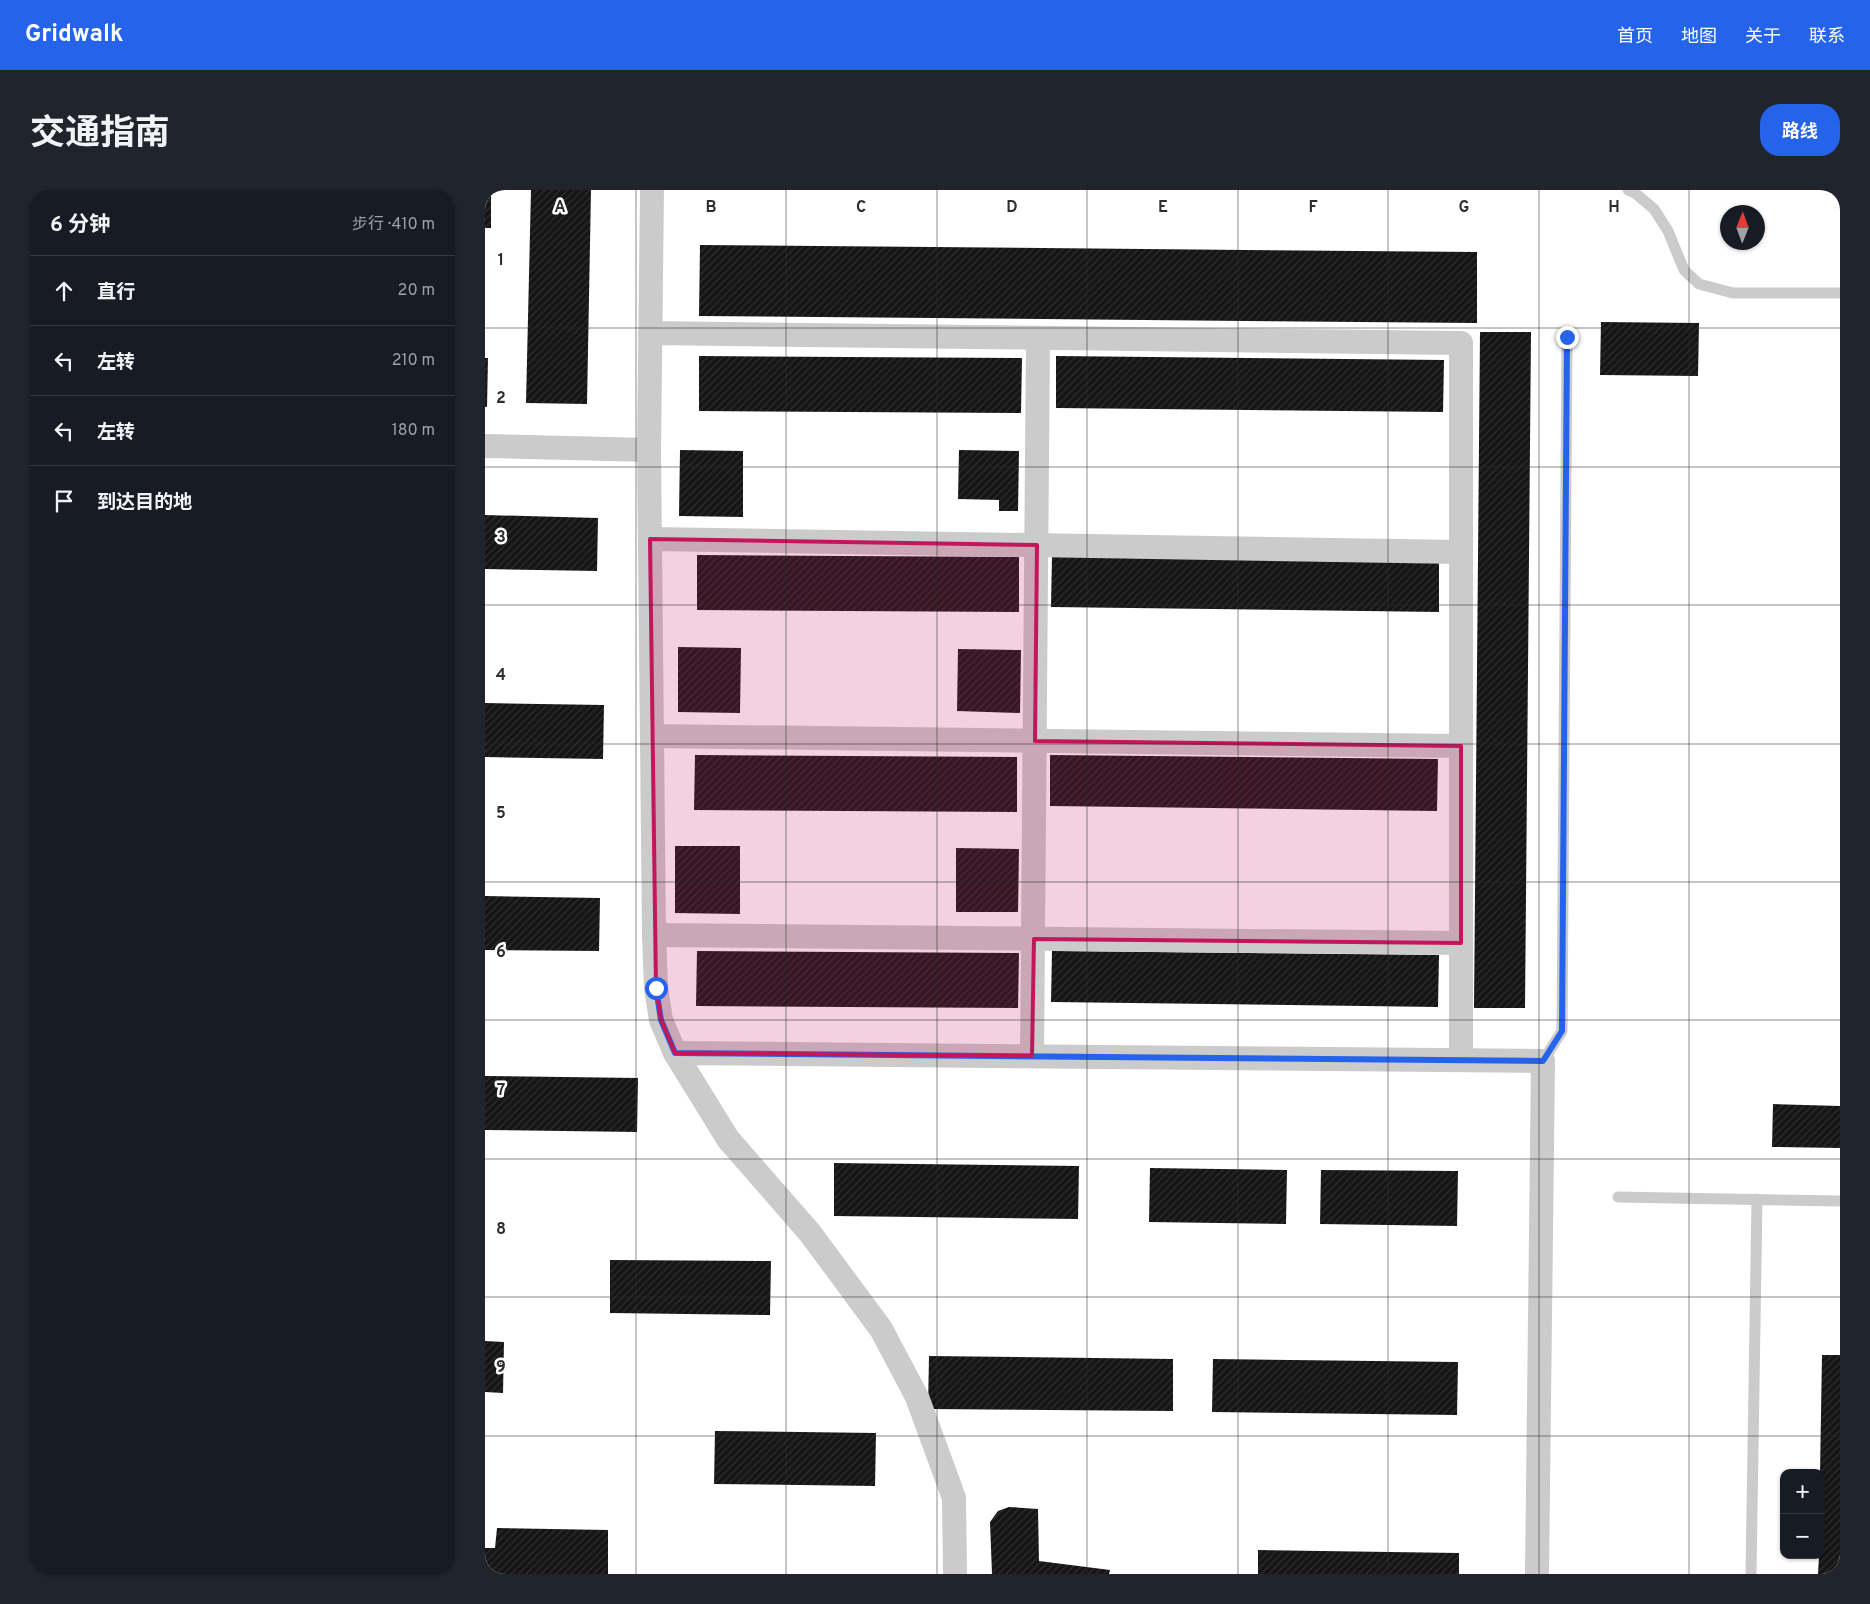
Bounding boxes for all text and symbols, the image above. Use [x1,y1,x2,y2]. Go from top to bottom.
text: Gridwalk [25,20,123,50]
text: 首页 [1617,26,1653,49]
text: 地图 [1681,26,1717,49]
text: 关于 [1745,26,1781,49]
text: 联系 [1809,26,1845,49]
button: 路线 [1760,104,1840,156]
text: 交通指南 [30,113,170,157]
text: A [554,198,566,218]
text: B [705,198,717,218]
text: C [856,198,866,218]
text: D [1006,198,1018,218]
text: E [1158,198,1168,218]
text: F [1308,198,1318,218]
text: G [1459,198,1469,218]
text: H [1608,198,1620,218]
north arrow [1720,205,1765,250]
text: 6 分钟 [50,212,110,239]
text: 步行 · 410 m [352,215,435,235]
text: 1 [498,251,504,271]
icon: ahead [50,277,78,305]
text: 直行 [97,281,135,305]
text: 20 m [398,281,435,301]
route end [1556,326,1579,349]
icon: left [50,347,78,375]
text: 左转 [97,351,135,375]
text: 210 m [392,351,435,371]
text: 2 [496,389,506,409]
icon: left [50,417,78,445]
text: 左转 [97,421,135,445]
text: 180 m [392,421,435,441]
icon: arrive [50,487,78,515]
text: 到达目的地 [97,491,192,515]
text: 3 [496,528,506,548]
text: 4 [496,666,506,686]
text: 5 [496,804,506,824]
text: 6 [496,943,506,963]
route start [645,977,668,1000]
text: 7 [497,1081,505,1101]
text: 8 [496,1220,506,1240]
text: 9 [496,1358,506,1378]
map controls [1780,1469,1825,1559]
button: + [1780,1469,1825,1514]
button: − [1780,1514,1825,1559]

